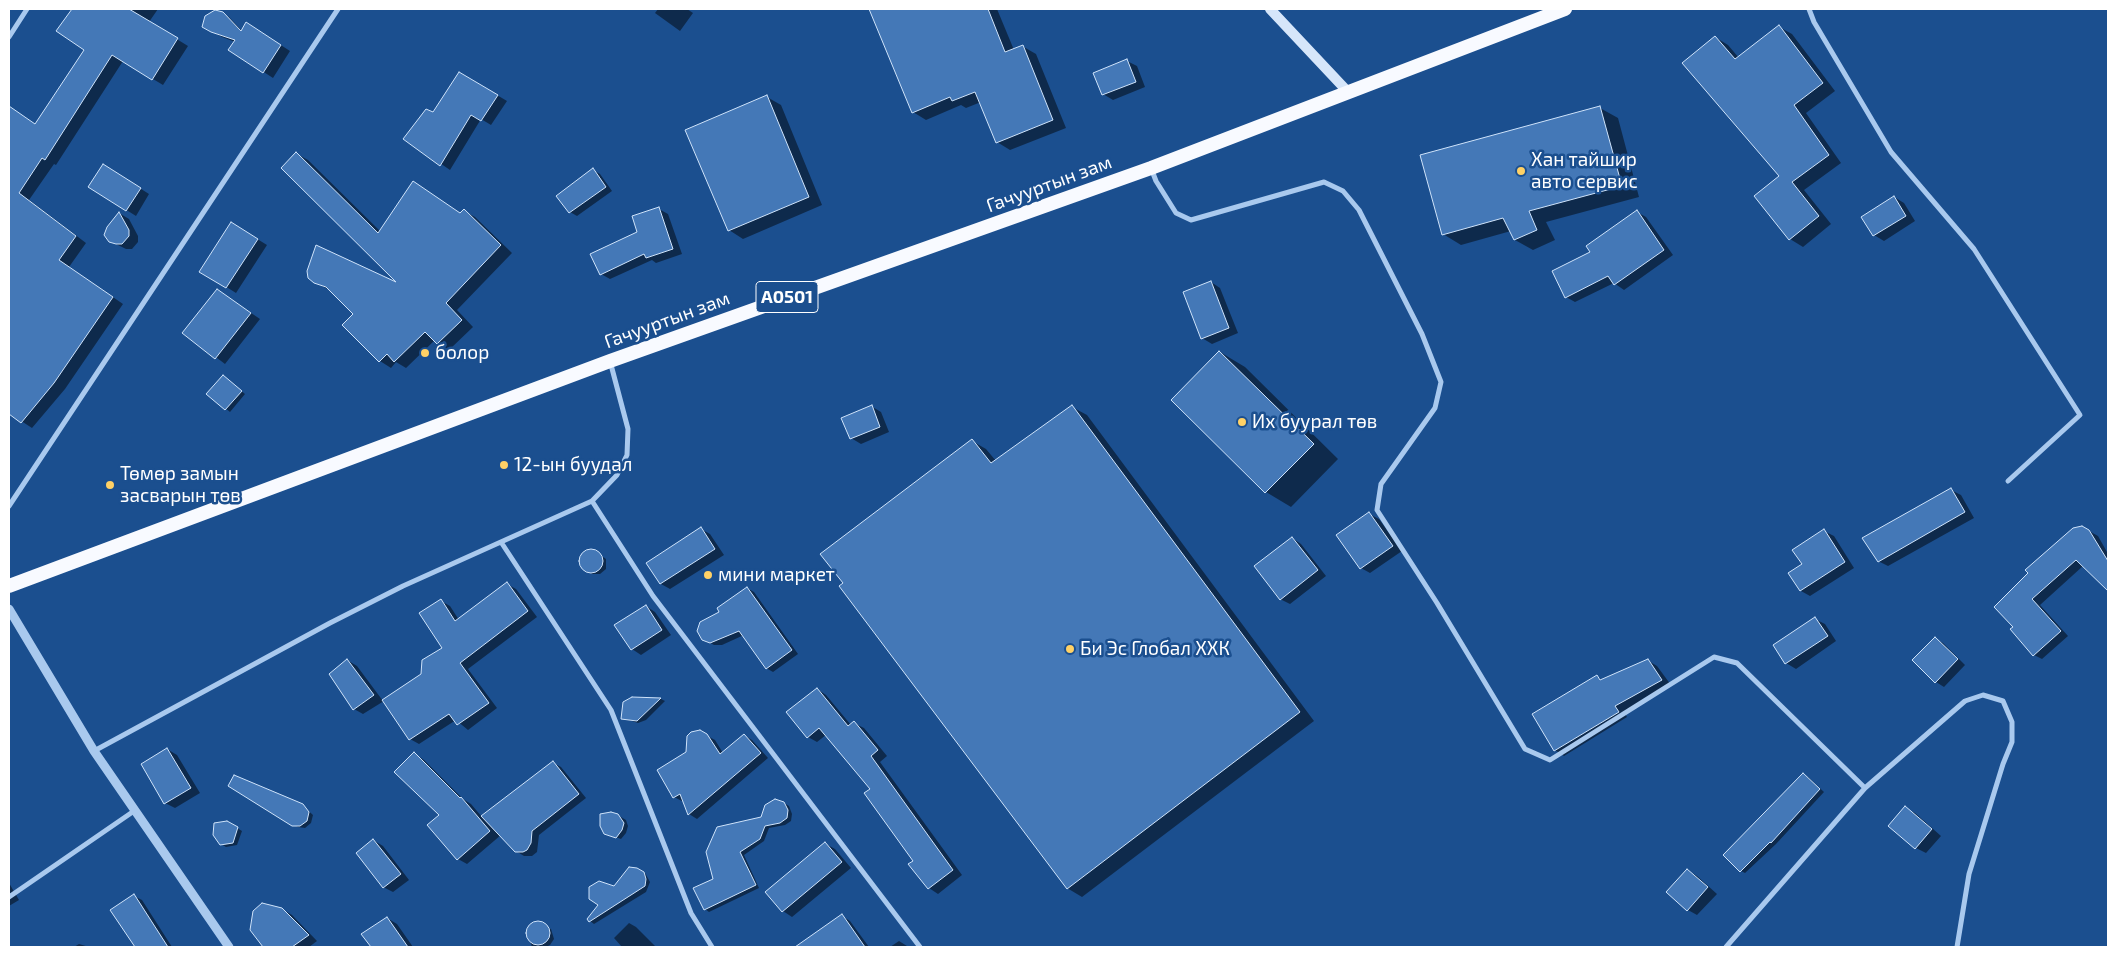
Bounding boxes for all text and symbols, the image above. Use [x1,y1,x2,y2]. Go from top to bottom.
place label: Хан тайшир авто сервис [1531,149,1638,193]
street label: Гачууртын зам [983,151,1115,217]
marker: Хан тайшир авто сервис [1515,165,1527,177]
road number: A0501 [756,282,818,312]
street label: Гачууртын зам [601,287,733,353]
place label: болор [435,342,489,364]
marker: болор [419,347,431,359]
place label: Их буурал төв [1252,411,1377,433]
marker: Их буурал төв [1236,416,1248,428]
place label: 12-ын буудал [514,454,632,476]
marker: 12-ын буудал [498,459,510,471]
place label: Төмөр замын засварын төв [120,463,241,507]
marker: Төмөр замын засварын төв [104,479,116,491]
place label: мини маркет [718,564,835,586]
marker: мини маркет [702,569,714,581]
place label: Би Эс Глобал ХХК [1080,638,1230,660]
marker: Би Эс Глобал ХХК [1064,643,1076,655]

